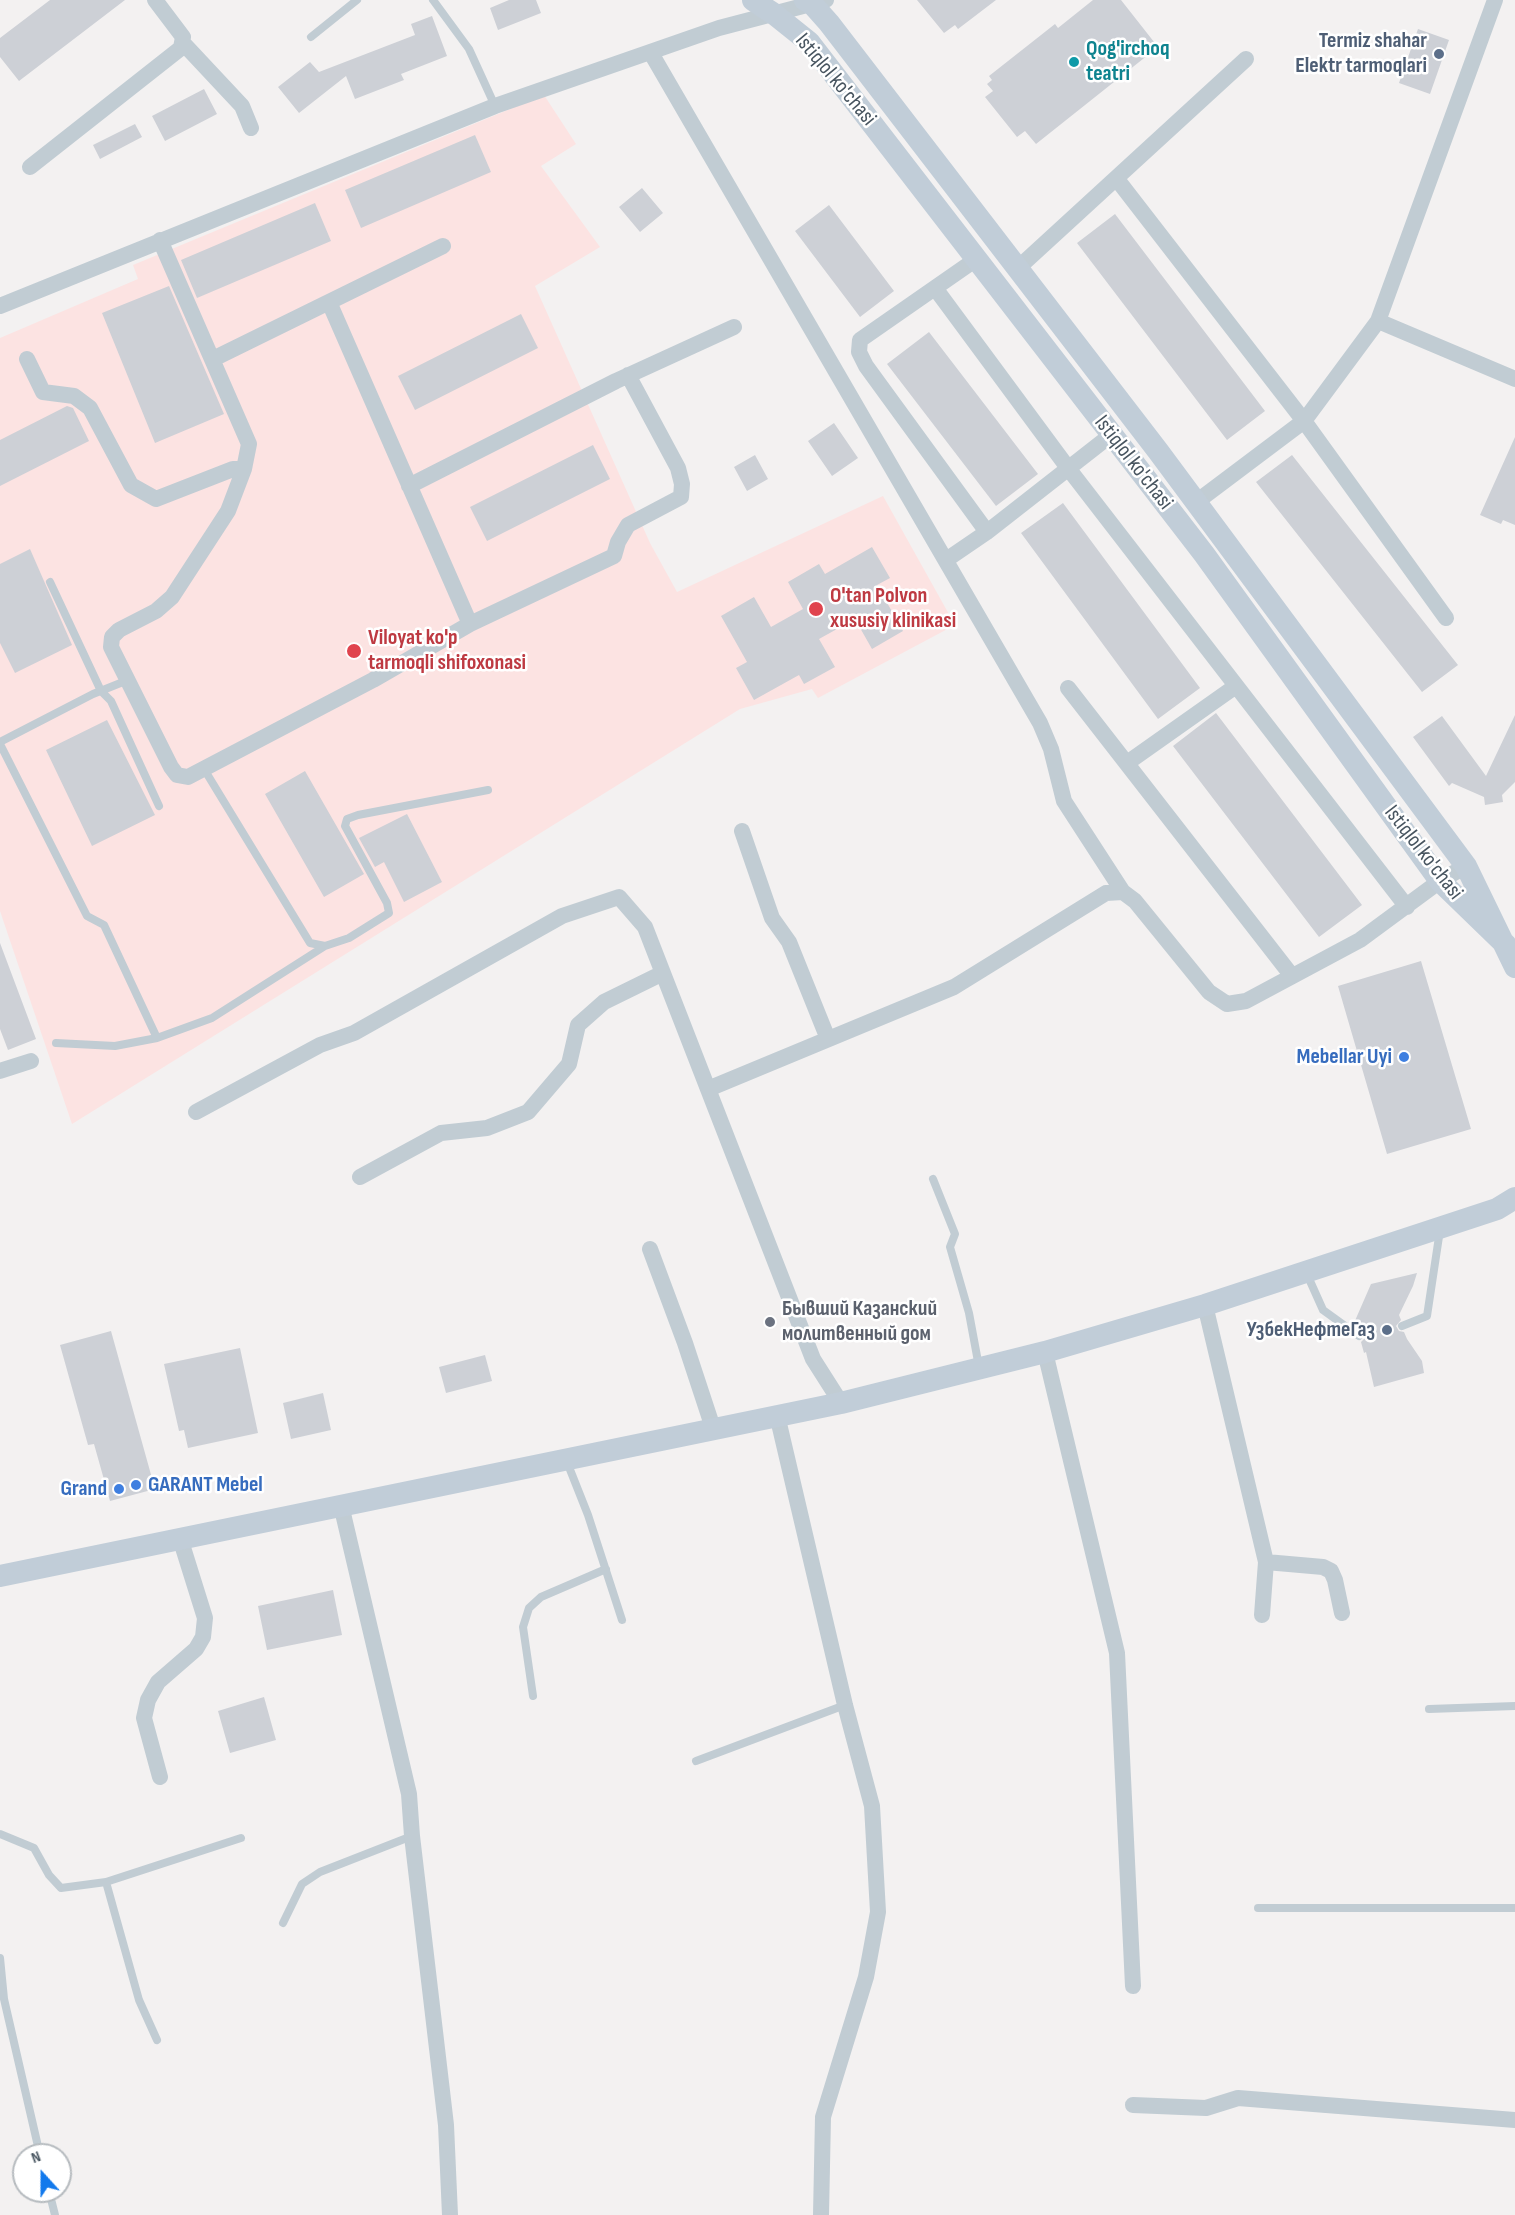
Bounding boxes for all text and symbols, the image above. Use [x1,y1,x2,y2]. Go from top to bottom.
street label: Istiqlol ko'chasi [789,28,881,132]
place label: Termiz shahar Elektr tarmoqlari [1295,28,1427,80]
place label: Qog'irchoq teatri [1086,36,1169,88]
marker: Termiz shahar Elektr tarmoqlari [1432,47,1446,61]
marker: Qog'irchoq teatri [1067,55,1081,69]
street label: Istiqlol ko'chasi [1088,411,1178,515]
place label: O'tan Polvon xususiy klinikasi [830,583,956,634]
marker: O'tan Polvon xususiy klinikasi [807,600,825,618]
place label: Viloyat ko'p tarmoqli shifoxonasi [368,625,526,676]
marker: Viloyat ko'p tarmoqli shifoxonasi [345,642,363,660]
street label: Istiqlol ko'chasi [1378,801,1468,905]
place label: Mebellar Uyi [1297,1044,1392,1070]
marker: Mebellar Uyi [1397,1050,1411,1064]
place label: Бывший Казанский молитвенный дом [782,1296,937,1348]
marker: Бывший Казанский молитвенный дом [763,1315,777,1329]
place label: УзбекНефтеГаз [1246,1317,1375,1343]
marker: УзбекНефтеГаз [1380,1323,1394,1337]
place label: GARANT Mebel [148,1472,263,1498]
place label: Grand [61,1476,107,1502]
marker: GARANT Mebel [129,1478,143,1492]
marker: Grand [112,1482,126,1496]
north arrow [12,2143,72,2203]
text: N [29,2147,43,2168]

